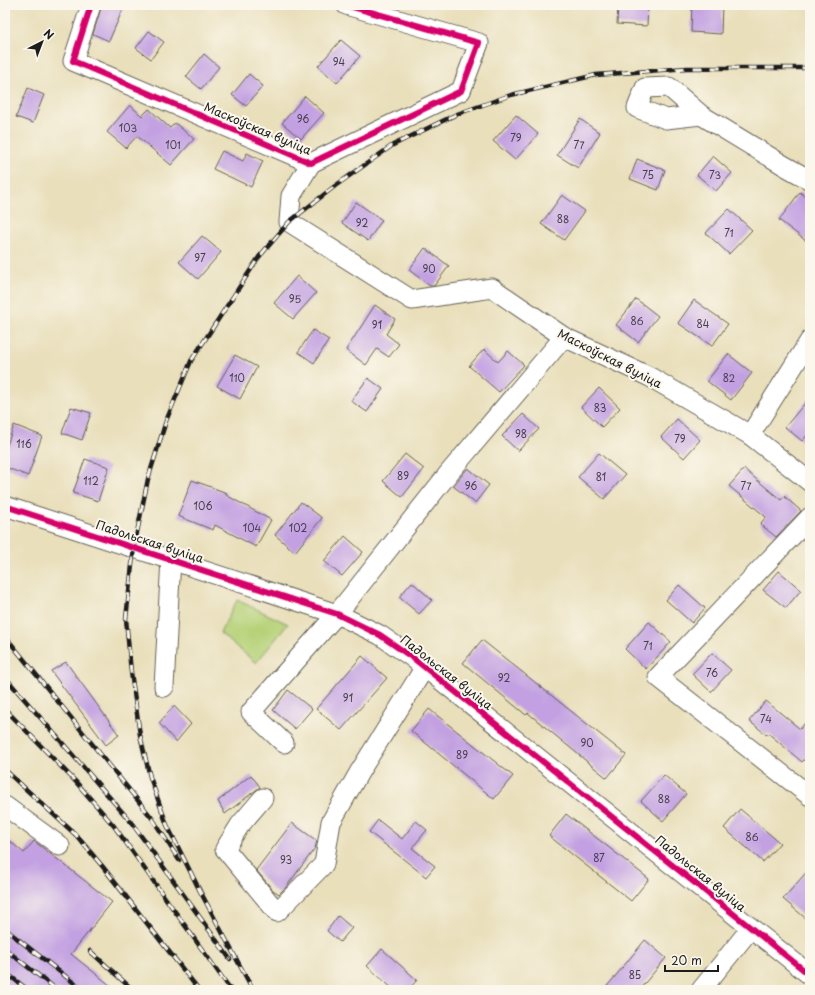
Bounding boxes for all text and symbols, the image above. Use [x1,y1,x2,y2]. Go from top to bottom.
north arrow [22,22,62,62]
text: N [40,25,58,44]
house number: 94 [333,54,346,69]
street label: Маскоўская вуліца [201,97,315,159]
house number: 96 [297,111,309,126]
house number: 103 [119,120,137,135]
house number: 79 [510,130,522,145]
house number: 101 [165,137,181,152]
house number: 77 [573,137,585,152]
house number: 75 [642,167,654,182]
house number: 73 [709,167,721,182]
house number: 88 [557,211,569,226]
house number: 92 [356,215,368,230]
house number: 71 [724,225,734,240]
house number: 97 [194,250,206,265]
house number: 90 [422,261,436,276]
house number: 95 [289,291,301,306]
house number: 86 [631,313,644,328]
house number: 84 [697,316,710,331]
house number: 91 [372,317,382,332]
street label: Маскоўская вуліца [555,324,666,392]
house number: 110 [229,370,245,385]
house number: 82 [723,370,735,385]
house number: 83 [594,400,606,415]
house number: 98 [515,426,527,441]
house number: 79 [674,431,686,446]
house number: 116 [16,436,32,451]
house number: 89 [397,468,409,483]
house number: 81 [596,469,606,484]
house number: 112 [83,473,99,488]
house number: 96 [465,478,477,493]
house number: 77 [740,478,752,493]
house number: 106 [194,498,212,513]
street label: Падольская вуліца [94,515,207,567]
house number: 104 [243,520,262,535]
house number: 102 [289,520,307,535]
street label: Падольская вуліца [397,630,497,714]
house number: 71 [643,638,653,653]
house number: 76 [706,665,718,680]
house number: 92 [498,670,510,685]
house number: 91 [343,690,353,705]
house number: 74 [760,711,772,726]
house number: 90 [580,735,594,750]
house number: 89 [456,747,468,762]
house number: 88 [658,791,670,806]
house number: 86 [746,829,759,844]
street label: Падольская вуліца [652,831,751,916]
house number: 87 [593,850,605,865]
house number: 93 [280,852,292,867]
scale bar [665,947,718,973]
text: 20 m [671,951,702,969]
house number: 85 [629,967,641,982]

